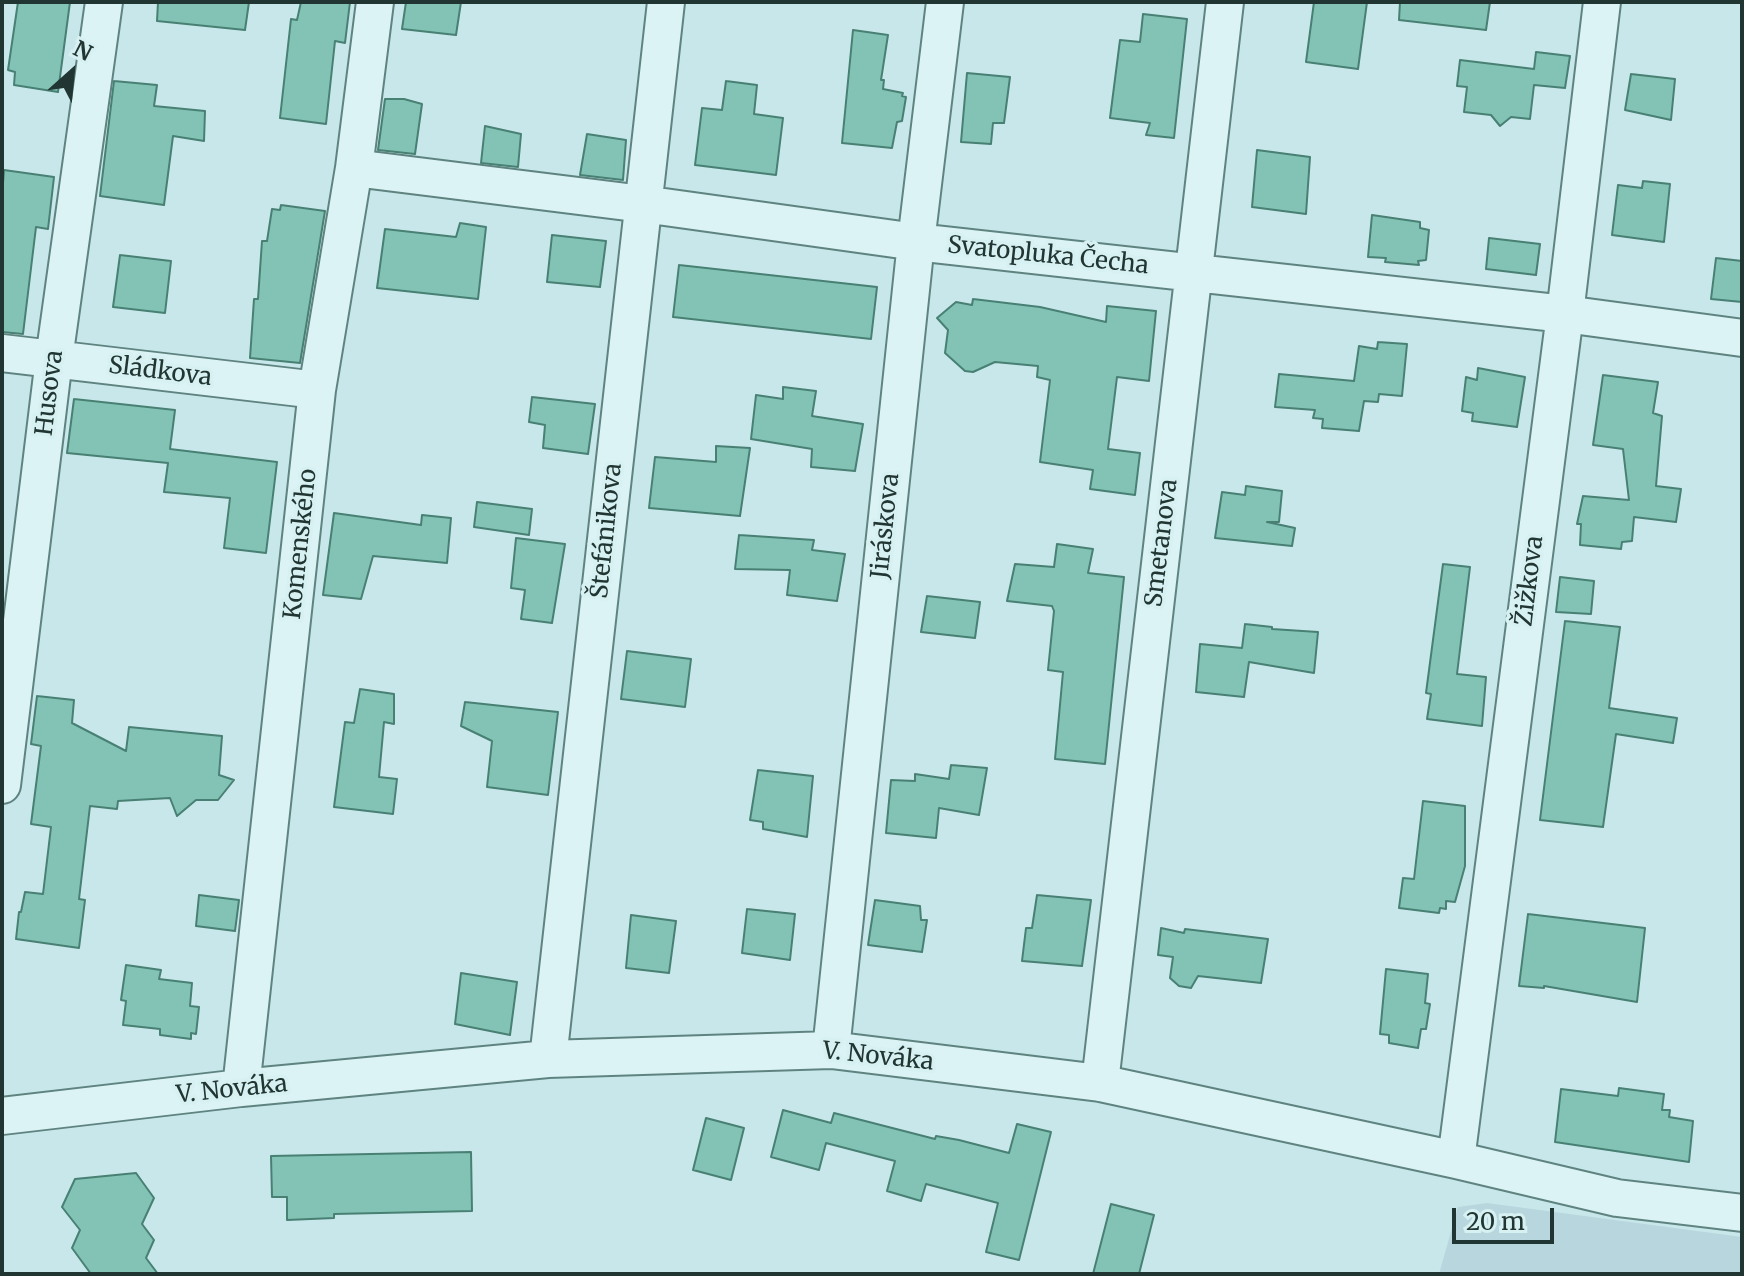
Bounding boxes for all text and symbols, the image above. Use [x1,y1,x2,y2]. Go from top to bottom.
north arrow [32,32,112,112]
text: N [69,34,97,67]
street label: Svatopluka Čecha [946,231,1150,281]
street label: Husova [30,349,70,437]
street label: Sládkova [107,351,213,393]
street label: Štefánikova [586,462,628,600]
street label: Komenského [279,467,323,621]
street label: Jiráskova [866,472,906,580]
street label: Smetanova [1140,477,1184,609]
street label: Žižkova [1510,534,1550,628]
street label: V. Nováka [821,1037,935,1077]
street label: V. Nováka [175,1070,289,1110]
scale bar [1456,1192,1558,1242]
text: 20 m [1466,1206,1525,1237]

